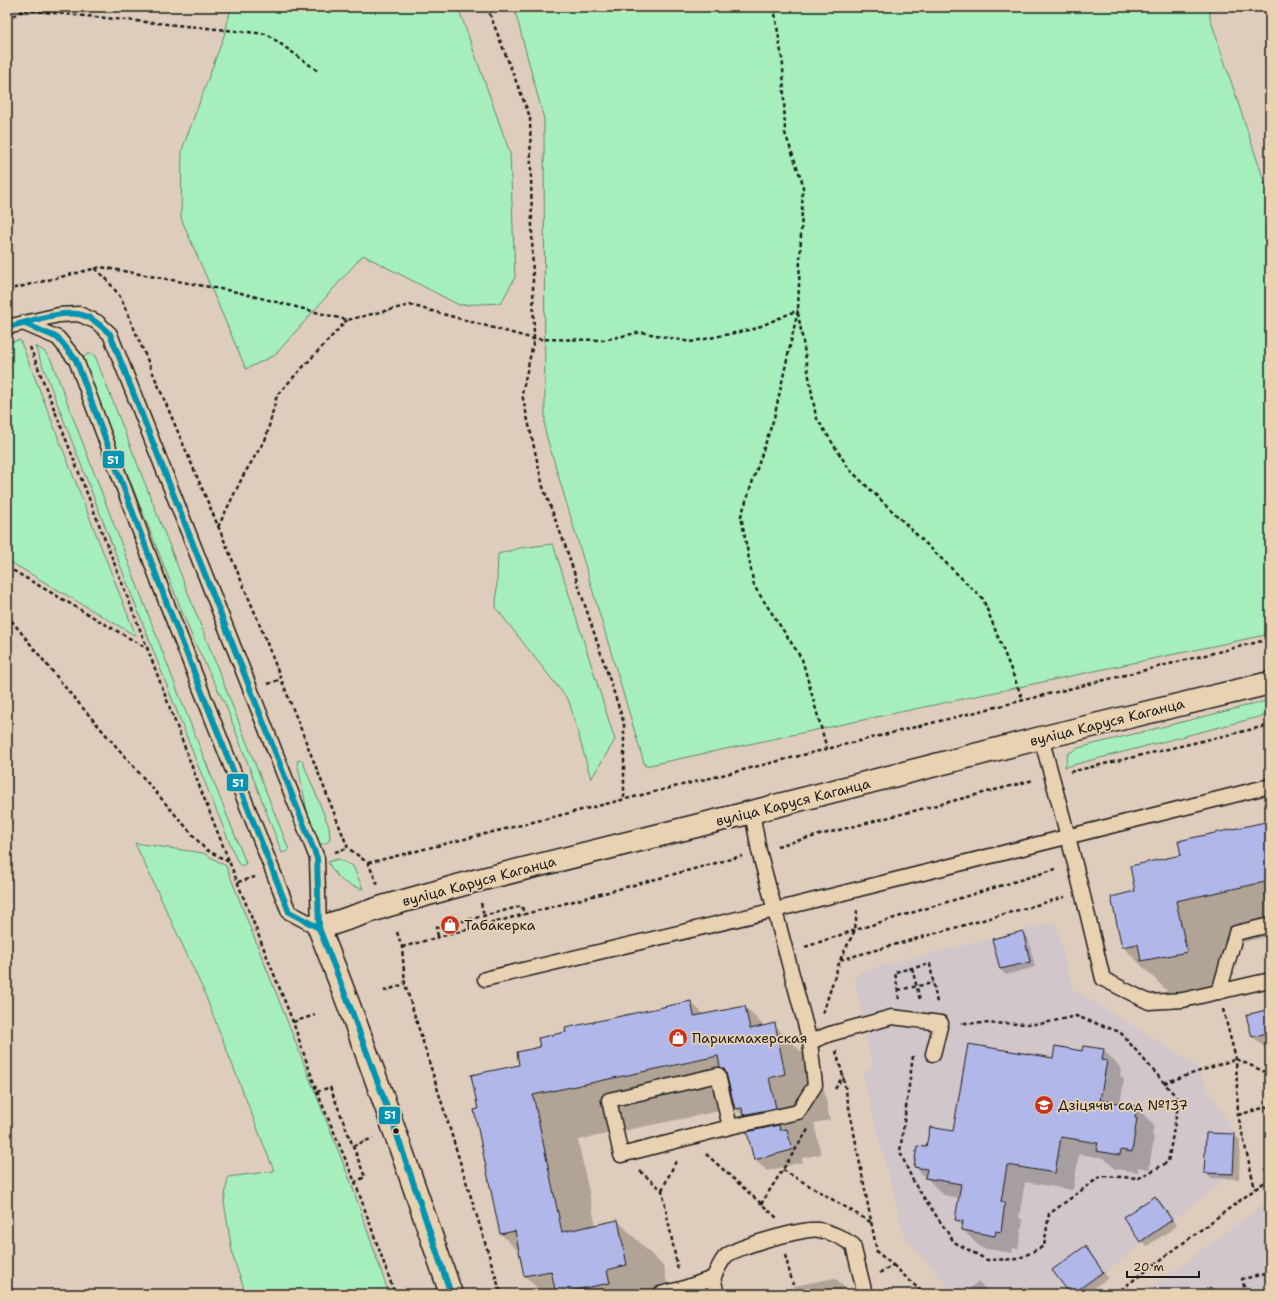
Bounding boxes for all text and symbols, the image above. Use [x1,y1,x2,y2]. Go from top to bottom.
line badge: 51 [102,450,125,469]
text: 51 [107,453,119,468]
street label: вуліца Каруся Каганца [1028,694,1186,750]
line badge: 51 [226,773,249,792]
street label: вуліца Каруся Каганца [714,774,872,830]
text: 51 [232,776,244,791]
street label: вуліца Каруся Каганца [400,852,558,910]
shop icon: Табакерка [439,914,461,936]
place label: Табакерка [464,916,536,934]
shop icon: Парикмахерская [667,1027,689,1049]
place label: Парикмахерская [692,1029,807,1047]
school or university icon: Дзіцячы сад №137 [1033,1094,1055,1116]
place label: Дзіцячы сад №137 [1058,1096,1188,1114]
line badge: 51 [378,1106,401,1125]
text: 51 [384,1108,396,1123]
unlabelled marker [391,1126,401,1136]
scale bar [1127,1253,1199,1279]
text: 20 m [1133,1259,1164,1275]

